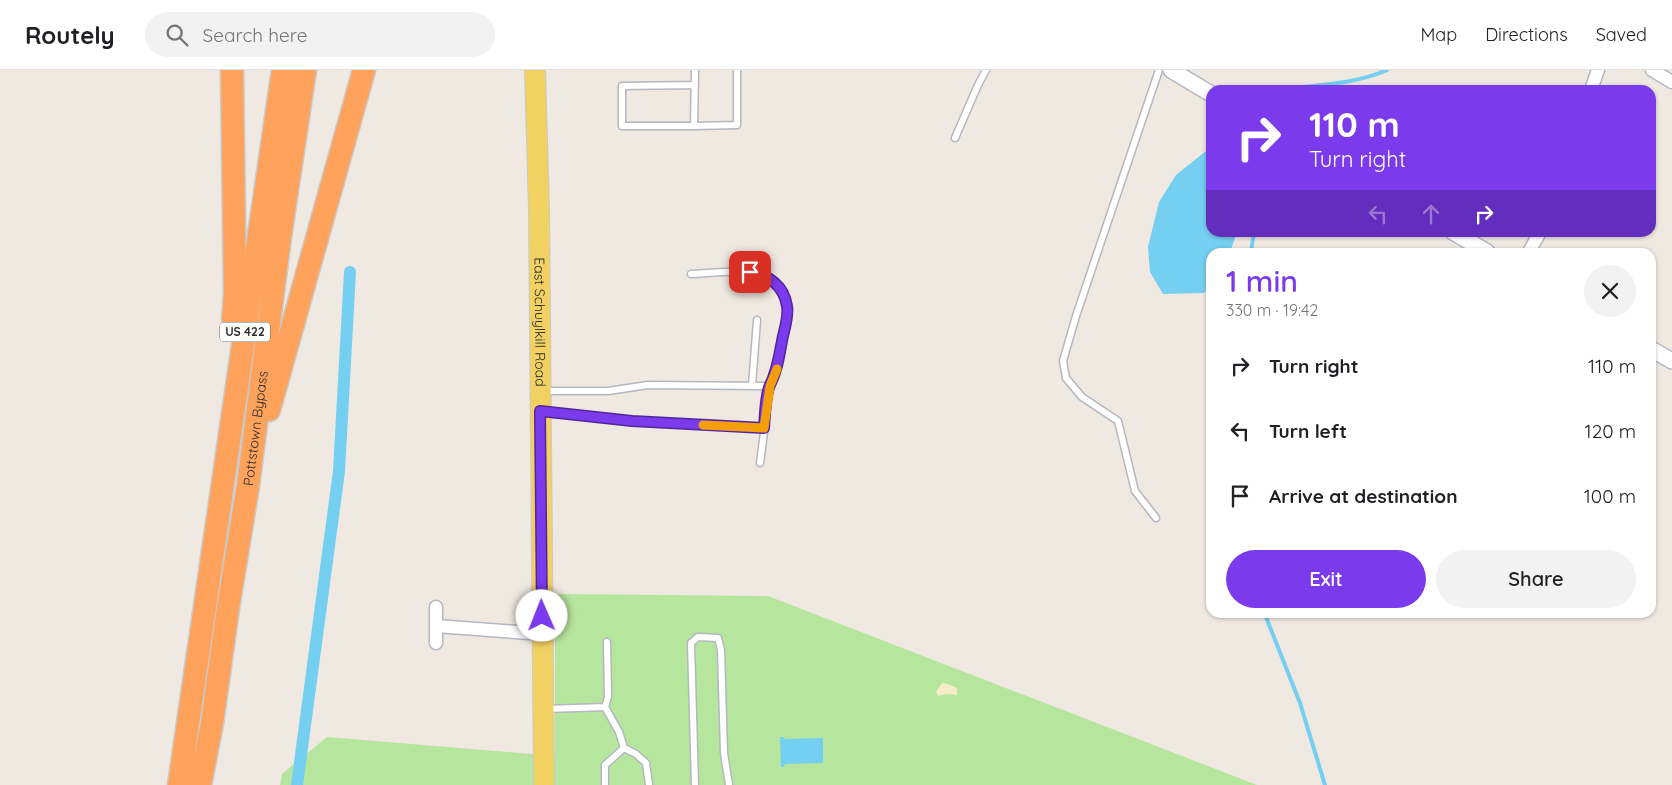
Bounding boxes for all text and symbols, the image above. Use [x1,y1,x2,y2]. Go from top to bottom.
search box [145,12,495,57]
text: Routely [25,20,115,50]
icon: search [163,21,191,49]
text: Search here [203,23,307,47]
text: Map [1420,23,1457,46]
text: Directions [1485,23,1568,46]
text: Saved [1596,23,1647,46]
text: 110 m [1309,102,1400,146]
icon: right [1226,105,1291,170]
text: Turn right [1309,145,1406,173]
icon: left [1364,200,1392,228]
icon: ahead [1417,200,1445,228]
icon: right [1470,200,1498,228]
pin [729,251,771,293]
street label: East Schuylkill Road [530,257,550,387]
icon: arrive [736,258,764,286]
text: 1 min [1226,262,1298,300]
button: close [1584,265,1636,317]
text: 330 m · 19:42 [1226,300,1318,320]
road number: US 422 [220,322,270,342]
icon: right [1226,352,1254,380]
text: Turn right [1269,354,1358,378]
text: 110 m [1588,354,1636,378]
street label: Pottstown Bypass [239,370,272,487]
icon: left [1226,417,1254,445]
text: Turn left [1269,419,1347,443]
text: 120 m [1585,419,1636,443]
icon: arrive [1226,482,1254,510]
text: Arrive at destination [1269,484,1458,508]
text: 100 m [1584,484,1636,508]
button: Exit [1226,550,1426,608]
button: Share [1436,550,1636,608]
position arrow [515,589,567,641]

